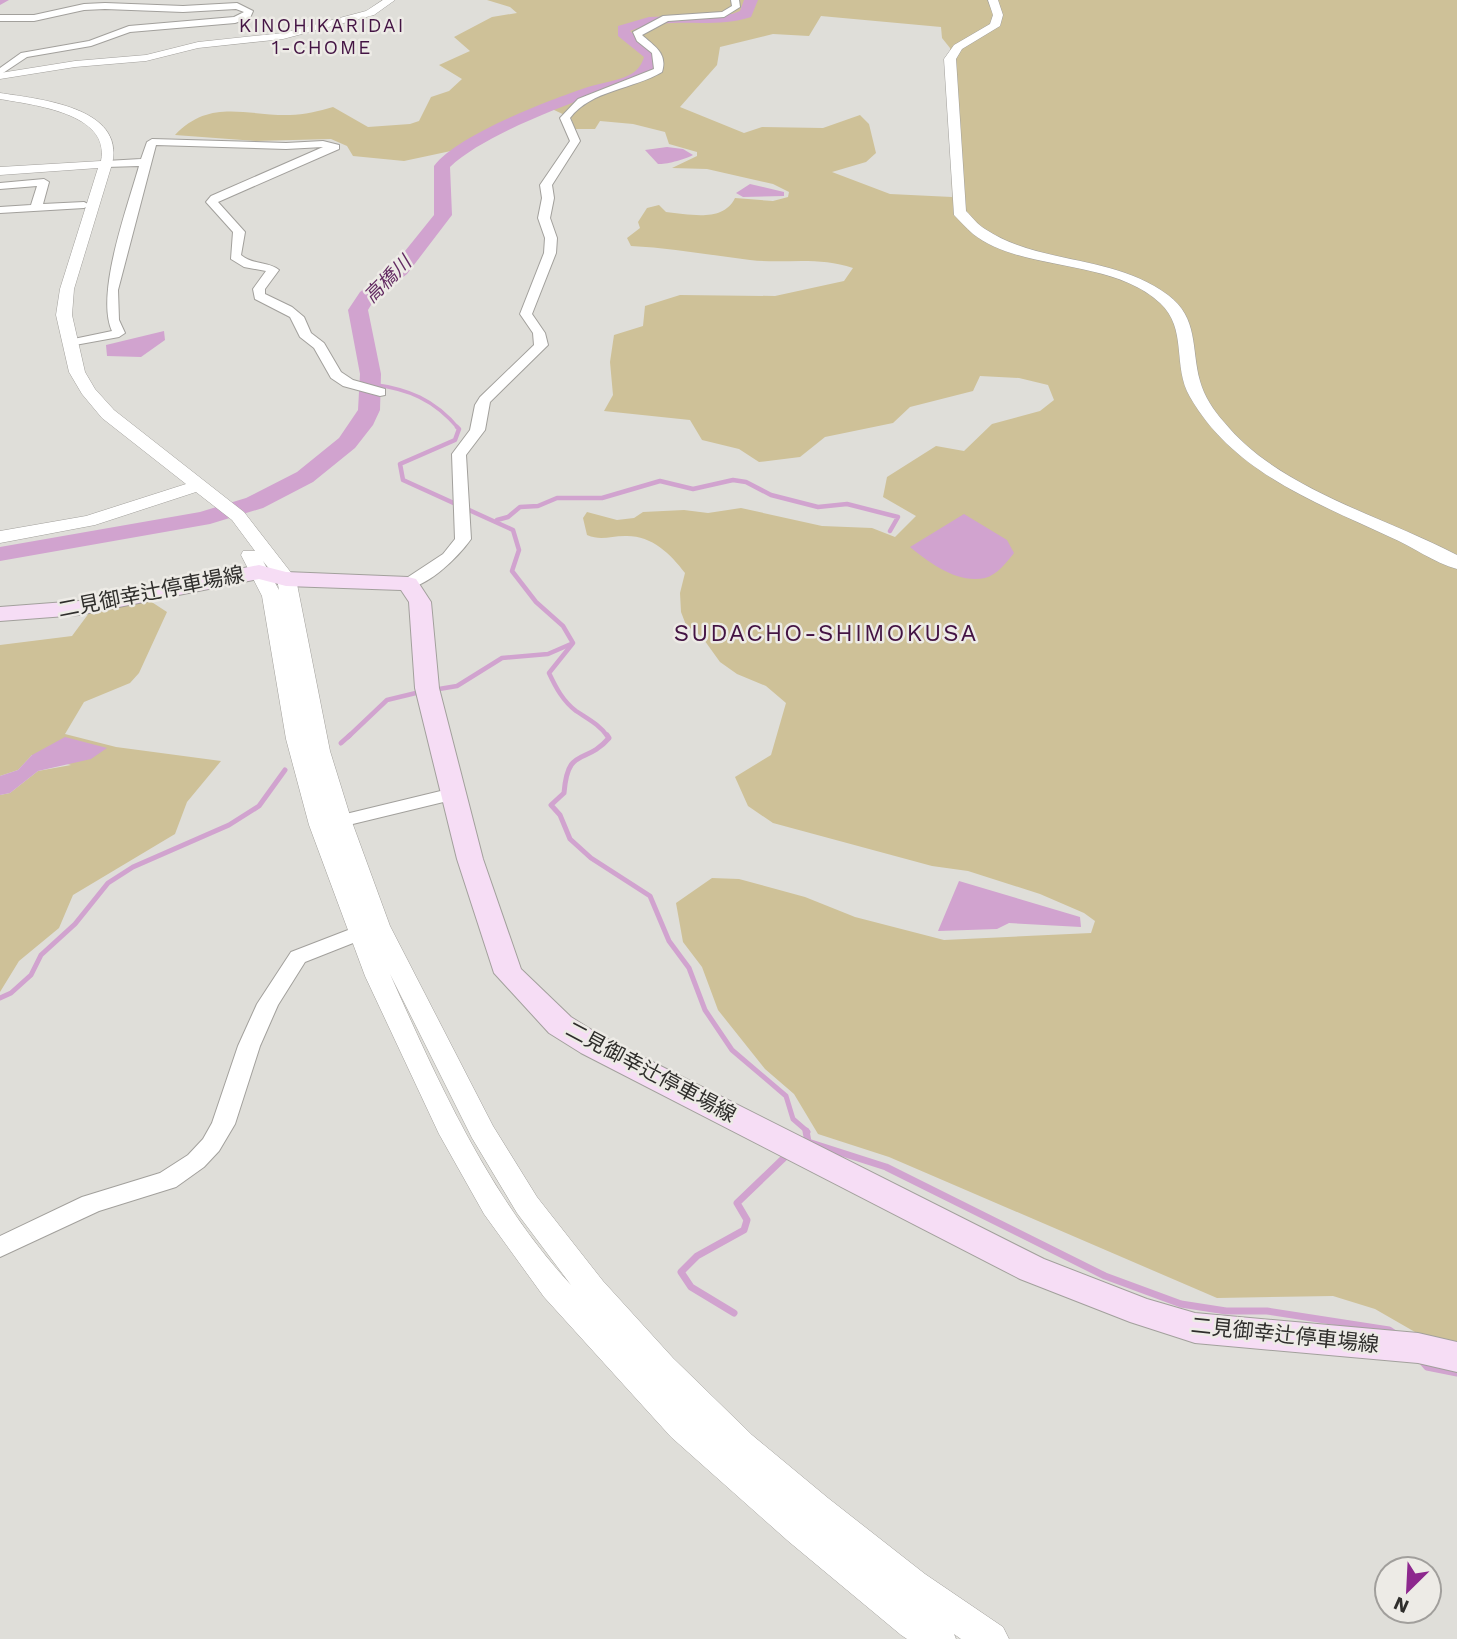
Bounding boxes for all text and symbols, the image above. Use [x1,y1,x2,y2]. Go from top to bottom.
district label: KINOHIKARIDAI 1-CHOME [239,14,405,59]
water label: 高橋川 [359,250,417,308]
street label: 二見御幸辻停車場線 [56,561,246,622]
district label: SUDACHO-SHIMOKUSA [674,619,978,647]
street label: 二見御幸辻停車場線 [562,1016,741,1127]
street label: 二見御幸辻停車場線 [1190,1312,1380,1357]
north arrow [1373,1555,1443,1625]
text: N [1390,1592,1412,1618]

